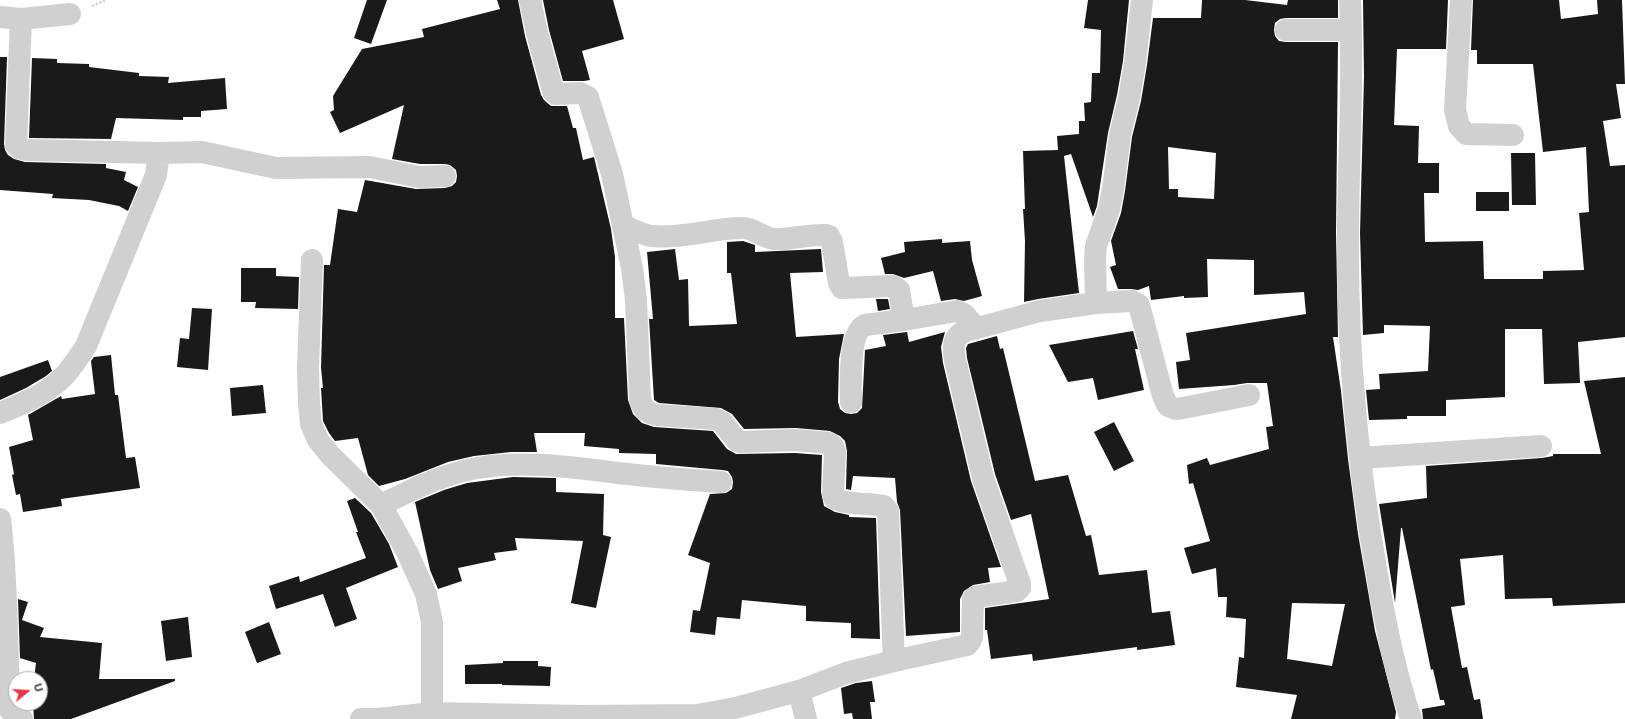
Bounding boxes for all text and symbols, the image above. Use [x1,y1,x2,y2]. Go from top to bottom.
north arrow [8,671,48,711]
text: U [31,682,46,694]

